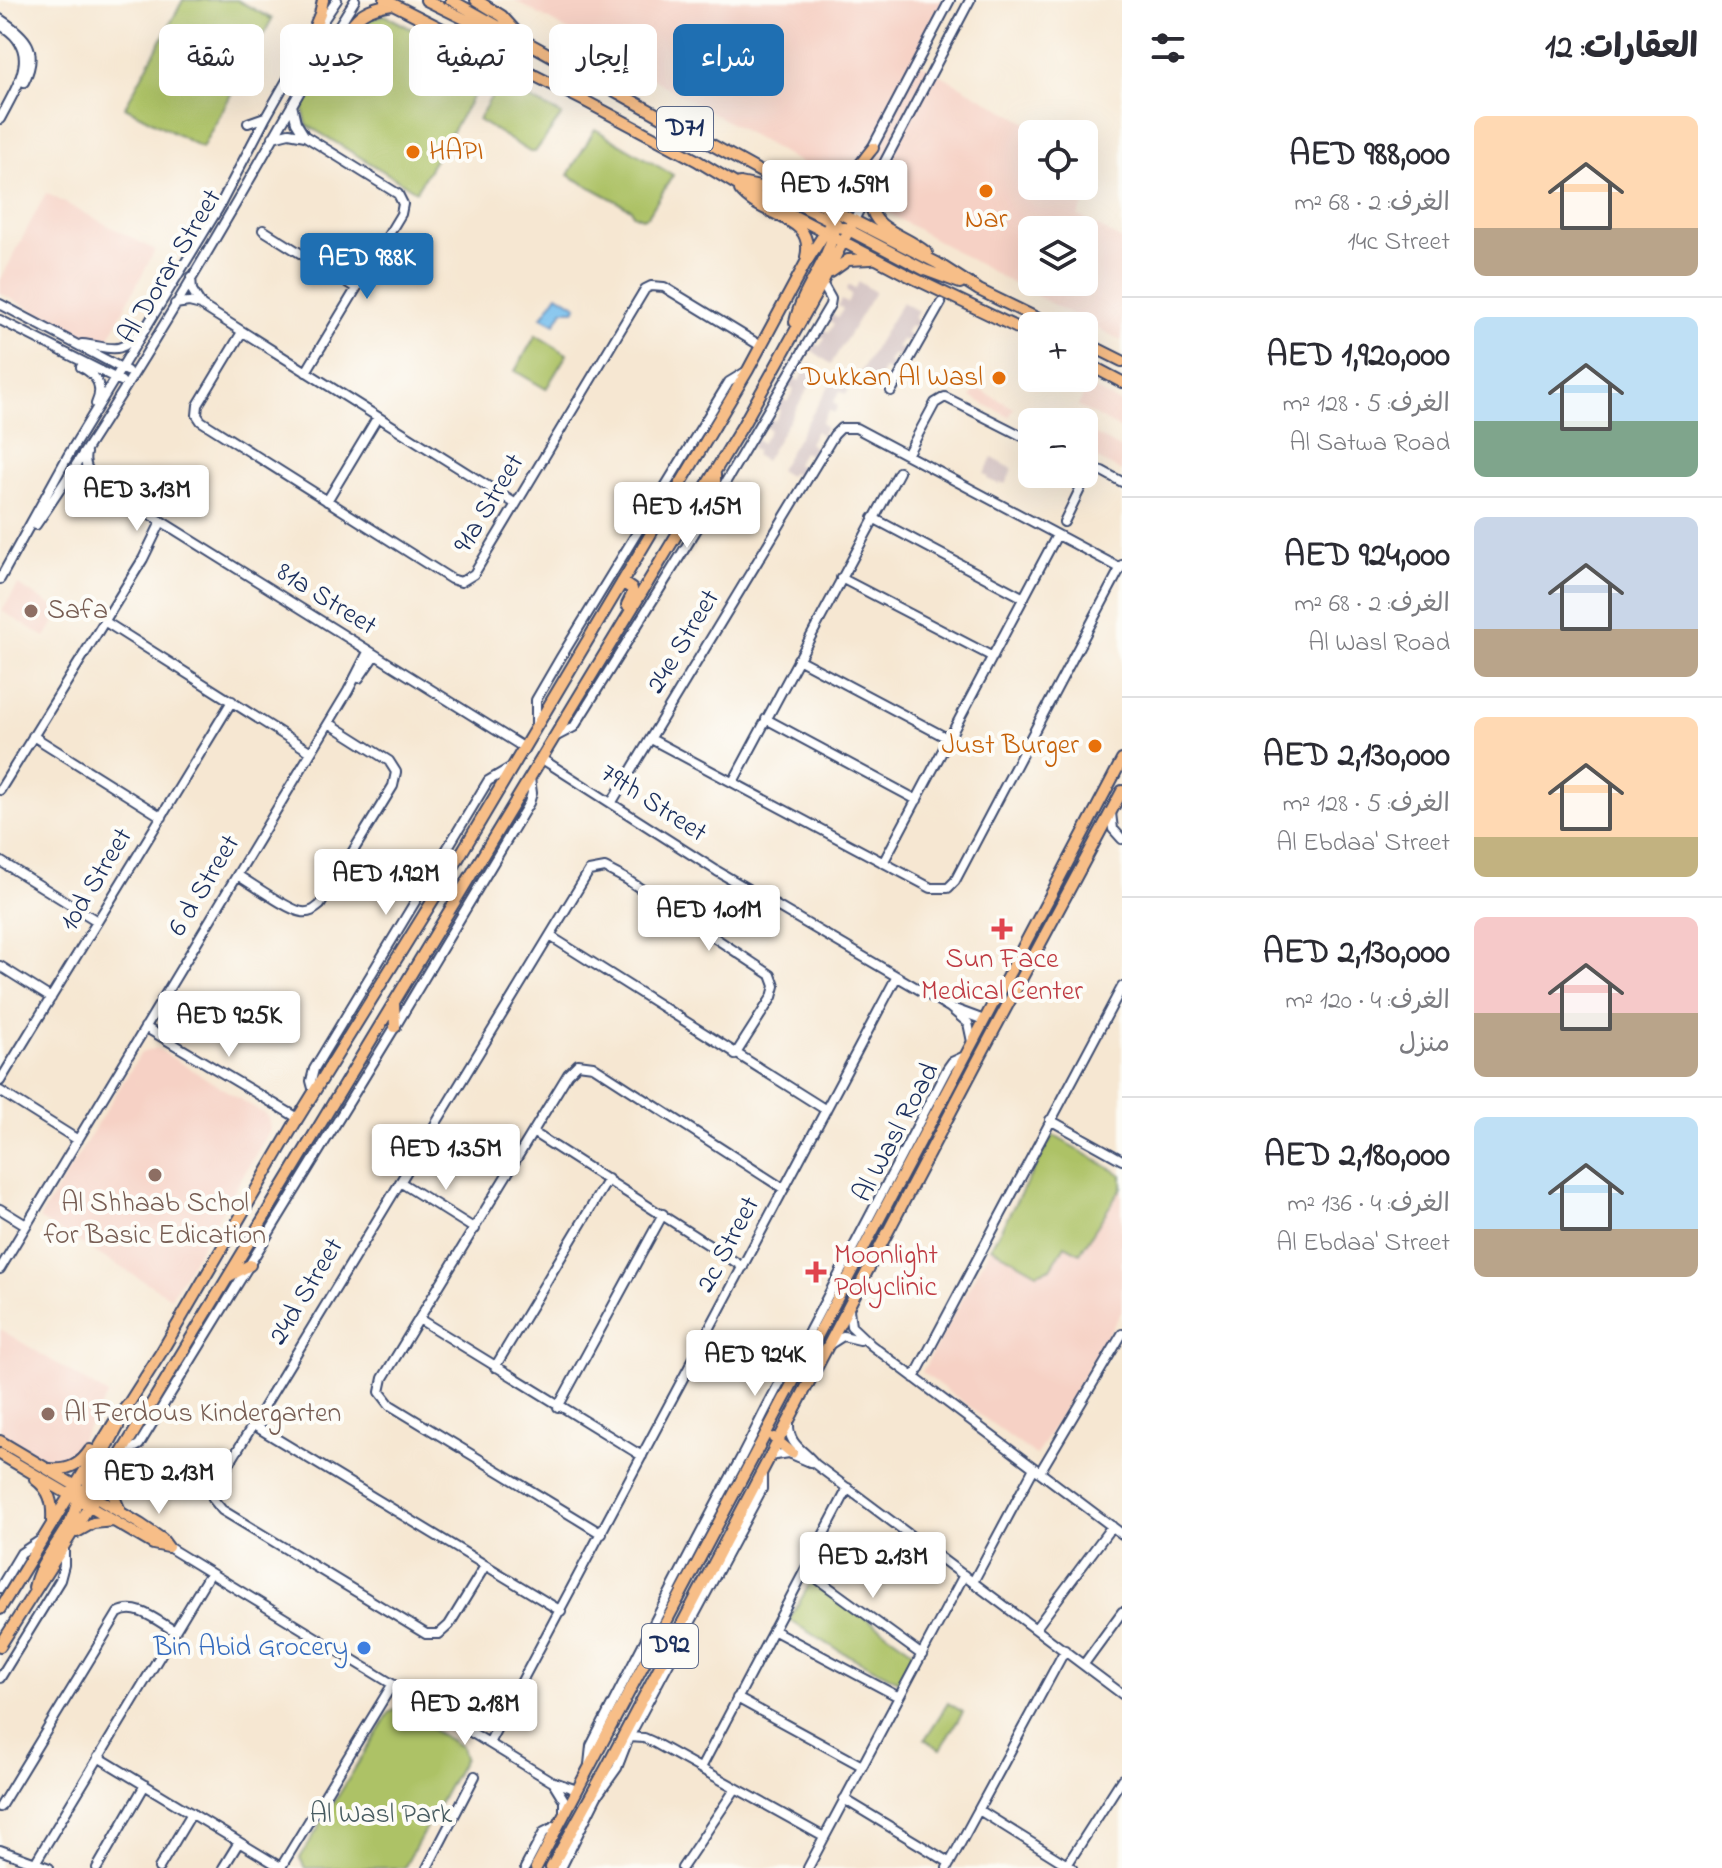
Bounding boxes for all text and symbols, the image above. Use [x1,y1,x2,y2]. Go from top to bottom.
chip: شقة [159,24,264,96]
chip: جديد [280,24,393,96]
chip: تصفية [409,24,533,96]
chip: إيجار [549,24,657,96]
chip: شراء [673,24,784,96]
text: العقارات: 12 [1545,24,1698,74]
icon: filters [1146,26,1190,70]
road number: D71 [657,107,713,151]
map controls [1018,120,1098,488]
button: locate [1018,120,1098,200]
text: AED 988,000 [1289,131,1450,181]
place label: HAPI [429,132,484,173]
marker: HAPI [404,143,422,161]
icon: home [1538,148,1634,244]
pin: AED 1.59M [743,160,927,228]
text: AED 1.59M [780,167,890,205]
street label: Al Dorar Street [109,182,233,352]
marker: Nar [977,182,995,200]
text: الغرف: 2 · 68 m² [1294,185,1450,223]
place label: Nar [965,200,1008,241]
button: layers [1018,216,1098,296]
text: 14c Street [1347,224,1450,262]
pin: AED 988K [284,233,450,301]
text: AED 988K [318,240,416,278]
button: + [1018,312,1098,392]
text: AED 1,920,000 [1267,332,1450,382]
icon: home [1538,349,1634,445]
place label: Dukkan Al Wasl [800,358,983,399]
marker: Dukkan Al Wasl [990,369,1008,387]
text: الغرف: 5 · 128 m² [1283,386,1450,424]
button: − [1018,408,1098,488]
text: Al Satwa Road [1290,425,1450,463]
street label: 91a Street [444,446,536,562]
pin: AED 3.13M [45,465,229,533]
text: AED 3.13M [83,472,191,510]
pin: AED 1.15M [595,482,779,550]
text: AED 1.15M [632,489,742,527]
text: AED 924,000 [1284,532,1450,582]
icon: home [1538,549,1634,645]
street label: 81a Street [268,553,384,647]
street label: 24e Street [637,582,731,702]
text: الغرف: 2 · 68 m² [1294,586,1450,624]
place label: Safa [47,591,108,632]
marker: Safa [22,602,40,620]
text: Al Wasl Road [1308,625,1450,663]
place label: Just Burger [941,726,1079,767]
text: AED 2,130,000 [1263,732,1450,782]
marker: Just Burger [1086,737,1104,755]
icon: home [1538,749,1634,845]
street label: 79th Street [591,754,715,854]
text: الغرف: 5 · 128 m² [1283,786,1450,824]
street label: 10d Street [50,820,144,940]
text: Al Ebdaa' Street [1276,825,1450,863]
street label: 6 d Street [158,827,252,945]
pin: AED 1.92M [294,849,478,917]
text: AED 1.92M [332,856,440,894]
pin: AED 1.01M [617,885,801,953]
text: AED 1.01M [656,892,762,930]
marker: Sun Face Medical Center [991,918,1013,940]
text: AED 2,130,000 [1263,929,1450,979]
place label: Sun Face Medical Center [921,940,1083,1013]
icon: home [1538,949,1634,1045]
text: الغرف: 4 · 120 m² [1285,983,1450,1021]
pin: AED 925K [146,991,312,1059]
text: AED 925K [176,998,282,1036]
text: منزل [1399,1026,1450,1064]
street label: Al Wasl Road [843,1056,951,1210]
pin: AED 1.35M [354,1124,538,1192]
text: AED 1.35M [390,1131,502,1169]
text: AED 2,180,000 [1264,1132,1450,1182]
icon: home [1538,1149,1634,1245]
marker: Al Shhaab Schol for Basic Edication [146,1166,164,1184]
place label: Al Shhaab Schol for Basic Edication [44,1184,266,1257]
text: الغرف: 4 · 136 m² [1287,1186,1450,1224]
street label: 2c Street [687,1189,771,1301]
text: Al Ebdaa' Street [1276,1225,1450,1263]
street label: 24d Street [259,1231,355,1353]
place label: Moonlight Polyclinic [834,1236,938,1309]
marker: Moonlight Polyclinic [805,1261,827,1283]
pin: AED 924K [672,1330,838,1398]
text: AED 924K [704,1337,806,1375]
place label: Al Ferdous Kindergarten [64,1394,341,1435]
marker: Al Ferdous Kindergarten [39,1405,57,1423]
pin: AED 2.13M [67,1448,251,1516]
text: AED 2.13M [104,1455,214,1493]
pin: AED 2.13M [781,1532,965,1600]
text: AED 2.13M [818,1539,928,1577]
road number: D92 [642,1624,698,1668]
place label: Bin Abid Grocery [152,1628,348,1669]
marker: Bin Abid Grocery [355,1639,373,1657]
pin: AED 2.18M [373,1679,557,1747]
text: AED 2.18M [410,1686,520,1724]
park label: Al Wasl Park [310,1795,453,1836]

